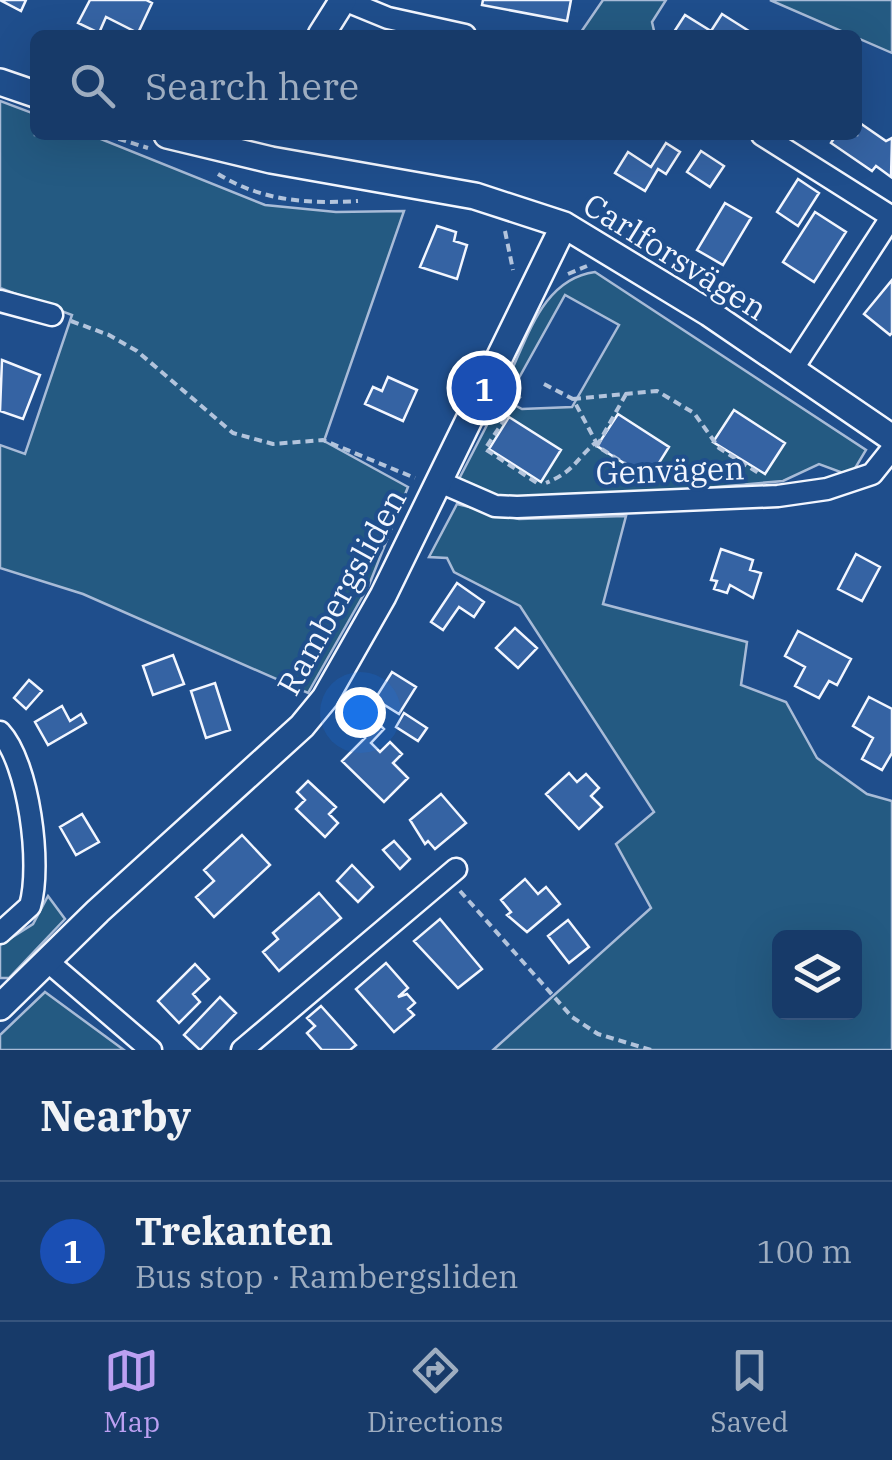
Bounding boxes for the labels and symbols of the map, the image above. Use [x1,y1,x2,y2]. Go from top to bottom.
street label: Carlforsvägen [576,183,775,329]
pin: 1 [452,350,516,426]
street label: Genvägen [595,446,745,494]
street label: Rambergsliden [267,481,415,702]
your location [335,687,386,738]

